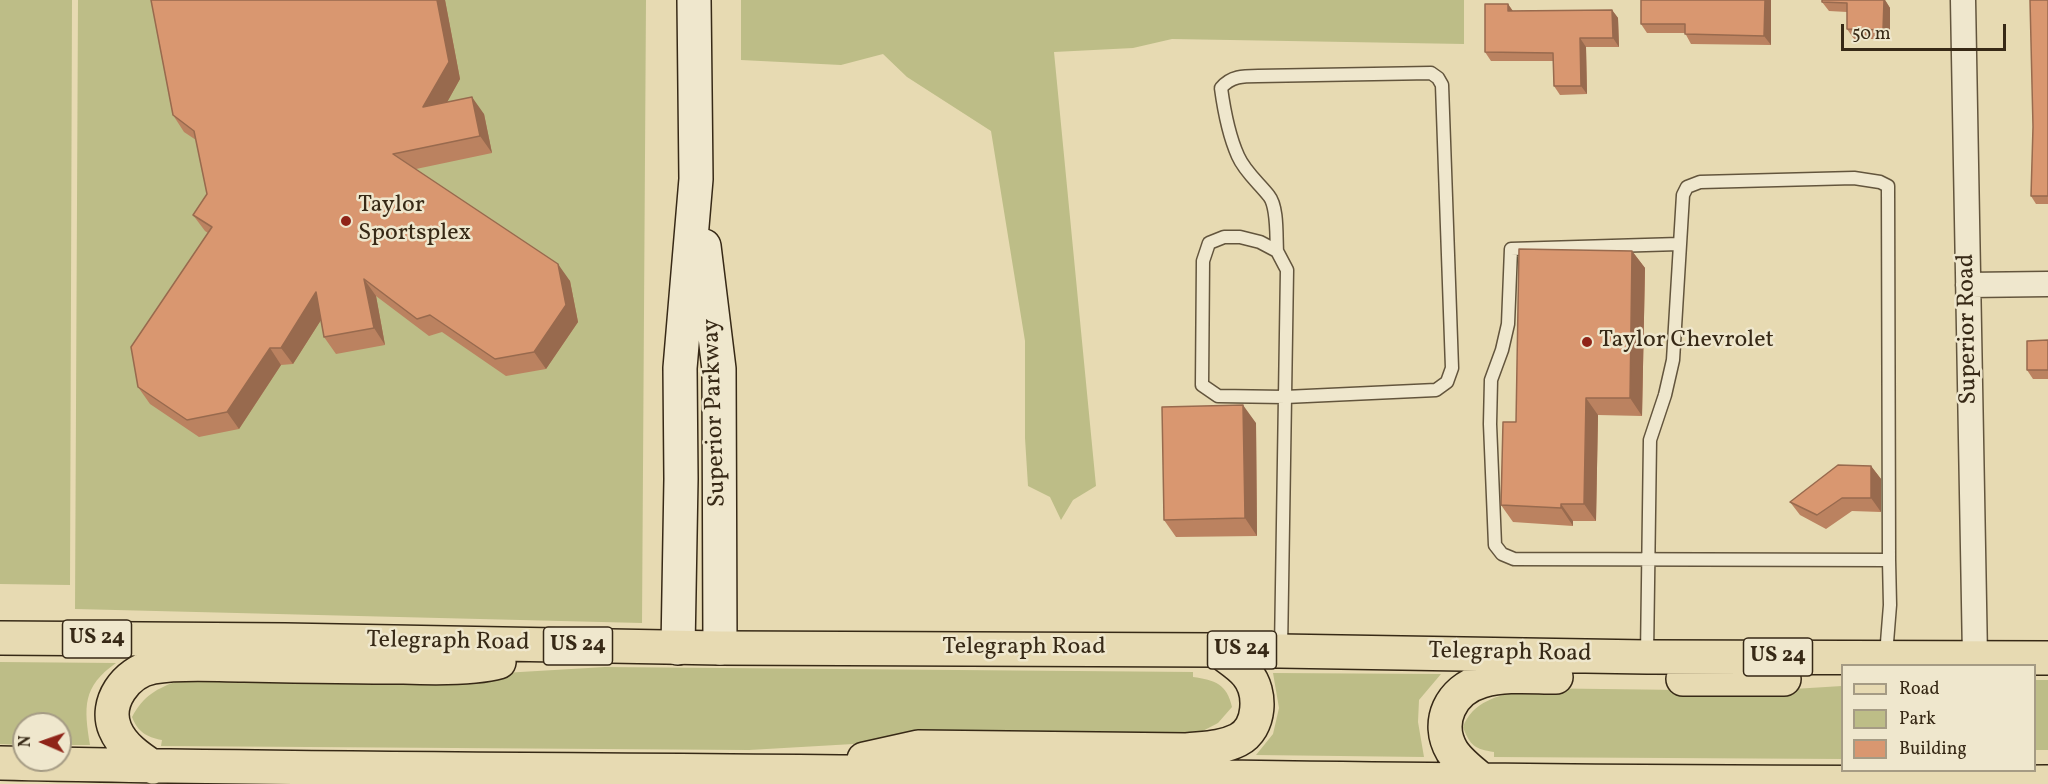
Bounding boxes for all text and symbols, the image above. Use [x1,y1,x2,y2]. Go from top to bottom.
scale bar [1844,12,2009,50]
text: 50 m [1852,22,1891,47]
place label: Taylor Sportsplex [358,193,471,249]
marker: Taylor Sportsplex [339,214,353,228]
street label: Superior Road [1953,253,1985,405]
street label: Superior Parkway [698,318,734,508]
place label: Taylor Chevrolet [1599,328,1774,356]
marker: Taylor Chevrolet [1580,335,1594,349]
road number: US 24 [63,620,132,658]
street label: Telegraph Road [366,627,530,659]
road number: US 24 [544,627,612,665]
road number: US 24 [1208,631,1276,669]
street label: Telegraph Road [942,635,1106,663]
street label: Telegraph Road [1428,638,1592,670]
road number: US 24 [1744,638,1812,676]
legend [1841,664,2036,772]
text: Road [1899,677,1940,702]
text: Park [1899,707,1936,732]
north arrow [12,712,72,772]
text: N [15,735,37,748]
text: Building [1899,737,1967,762]

